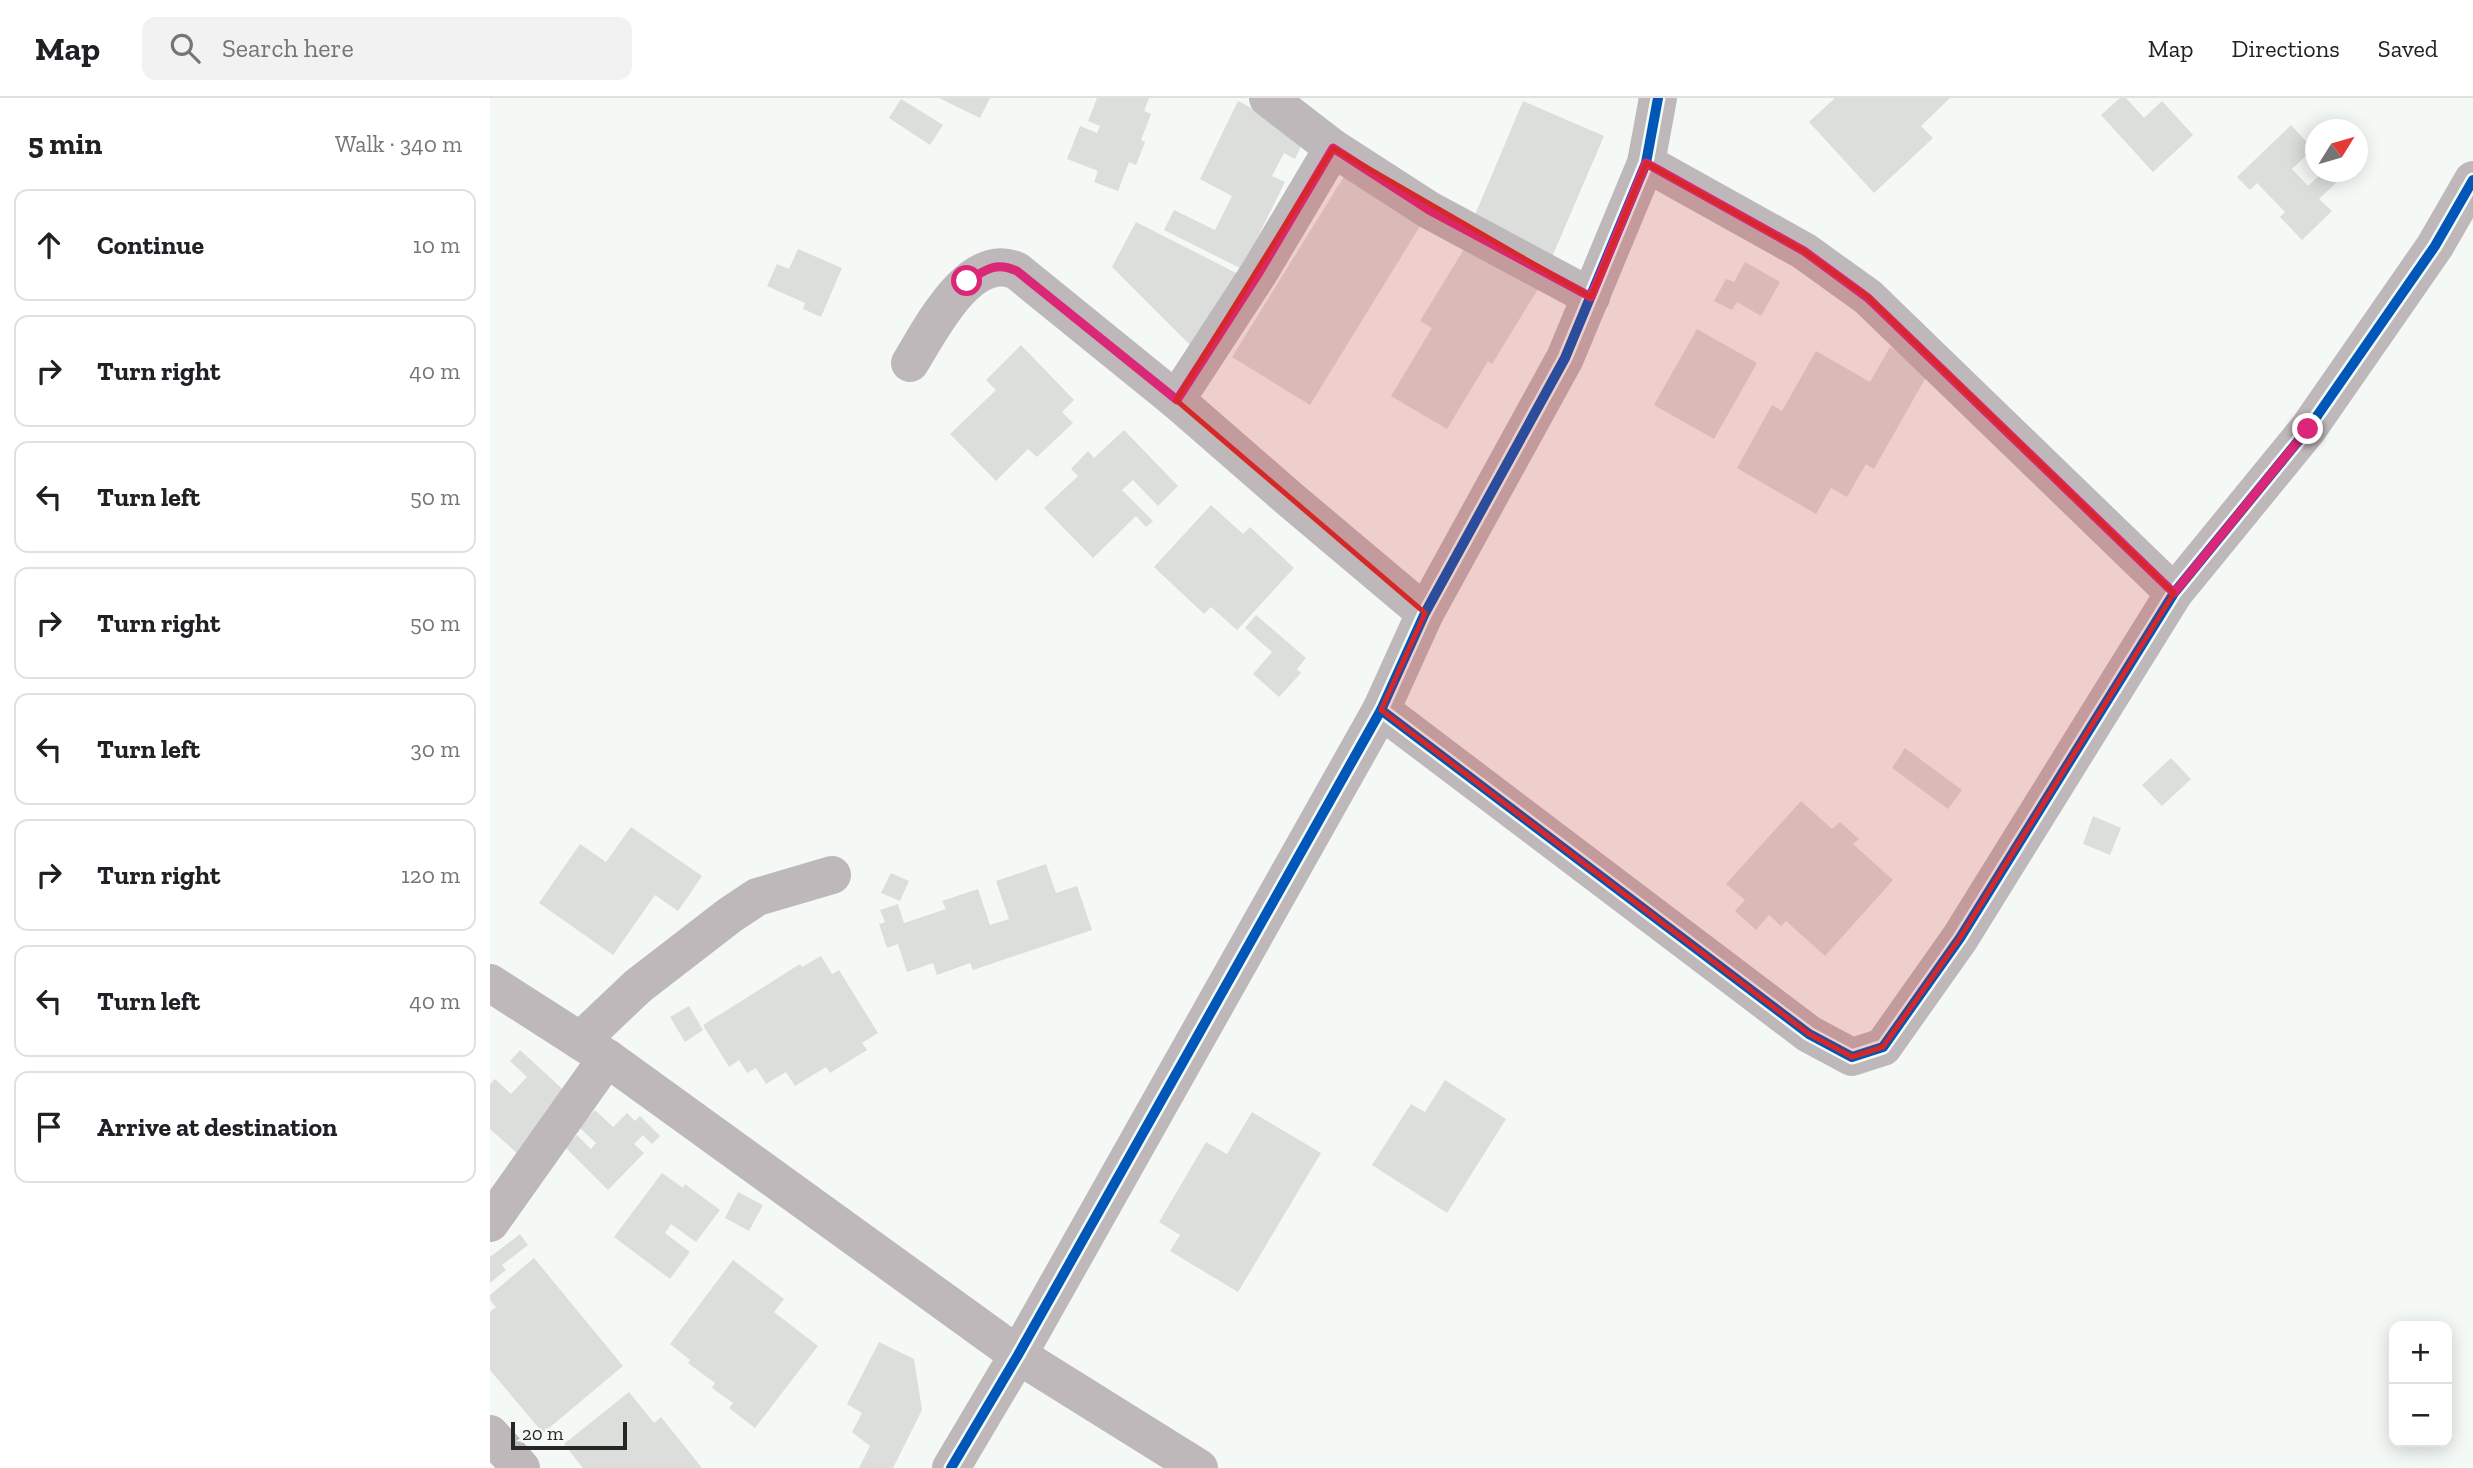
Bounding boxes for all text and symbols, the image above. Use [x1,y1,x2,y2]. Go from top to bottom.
search box [142,17,632,80]
text: Map [35,29,100,68]
icon: search [166,29,204,67]
text: Search here [222,32,354,64]
text: Map [2148,34,2194,63]
text: Directions [2232,34,2340,63]
text: Saved [2378,34,2438,63]
north arrow [2305,119,2368,182]
text: 5 min [28,126,102,162]
text: Walk · 340 m [335,130,462,158]
icon: ahead [30,226,68,264]
text: Continue [97,229,204,261]
text: 10 m [413,231,460,259]
route start [951,265,982,296]
icon: right [30,352,68,390]
text: Turn right [97,355,220,387]
text: 40 m [409,357,460,385]
route end [2292,413,2323,444]
icon: left [30,478,68,516]
text: Turn left [97,481,200,513]
text: 50 m [410,483,460,511]
icon: right [30,604,68,642]
text: Turn right [97,607,220,639]
text: 50 m [410,609,460,637]
icon: left [30,730,68,768]
text: Turn left [97,733,200,765]
text: 30 m [410,735,460,763]
icon: right [30,856,68,894]
text: Turn right [97,859,220,891]
text: 120 m [401,861,460,889]
icon: left [30,982,68,1020]
text: Turn left [97,985,200,1017]
text: 40 m [409,987,460,1015]
icon: arrive [30,1108,68,1146]
text: Arrive at destination [97,1111,337,1143]
map controls [2389,1321,2452,1447]
button: + [2389,1321,2452,1384]
button: − [2389,1384,2452,1447]
scale bar [511,1419,626,1451]
text: 20 m [522,1422,563,1445]

